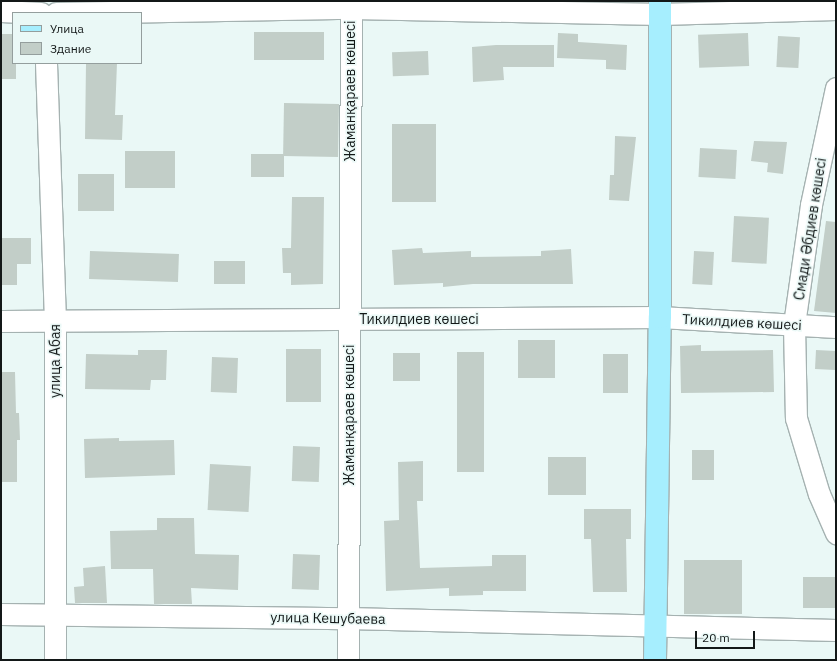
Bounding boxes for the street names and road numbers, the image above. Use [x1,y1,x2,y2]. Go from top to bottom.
street label: Жаманқараев көшесі [342,21,358,161]
street label: Смади Әбдиев көшесі [790,157,830,301]
street label: Тикилдиев көшесі [682,310,802,334]
street label: Тикилдиев көшесі [359,311,479,327]
street label: улица Абая [47,324,63,398]
street label: Жаманқараев көшесі [341,345,357,485]
street label: улица Кешубаева [270,609,386,627]

